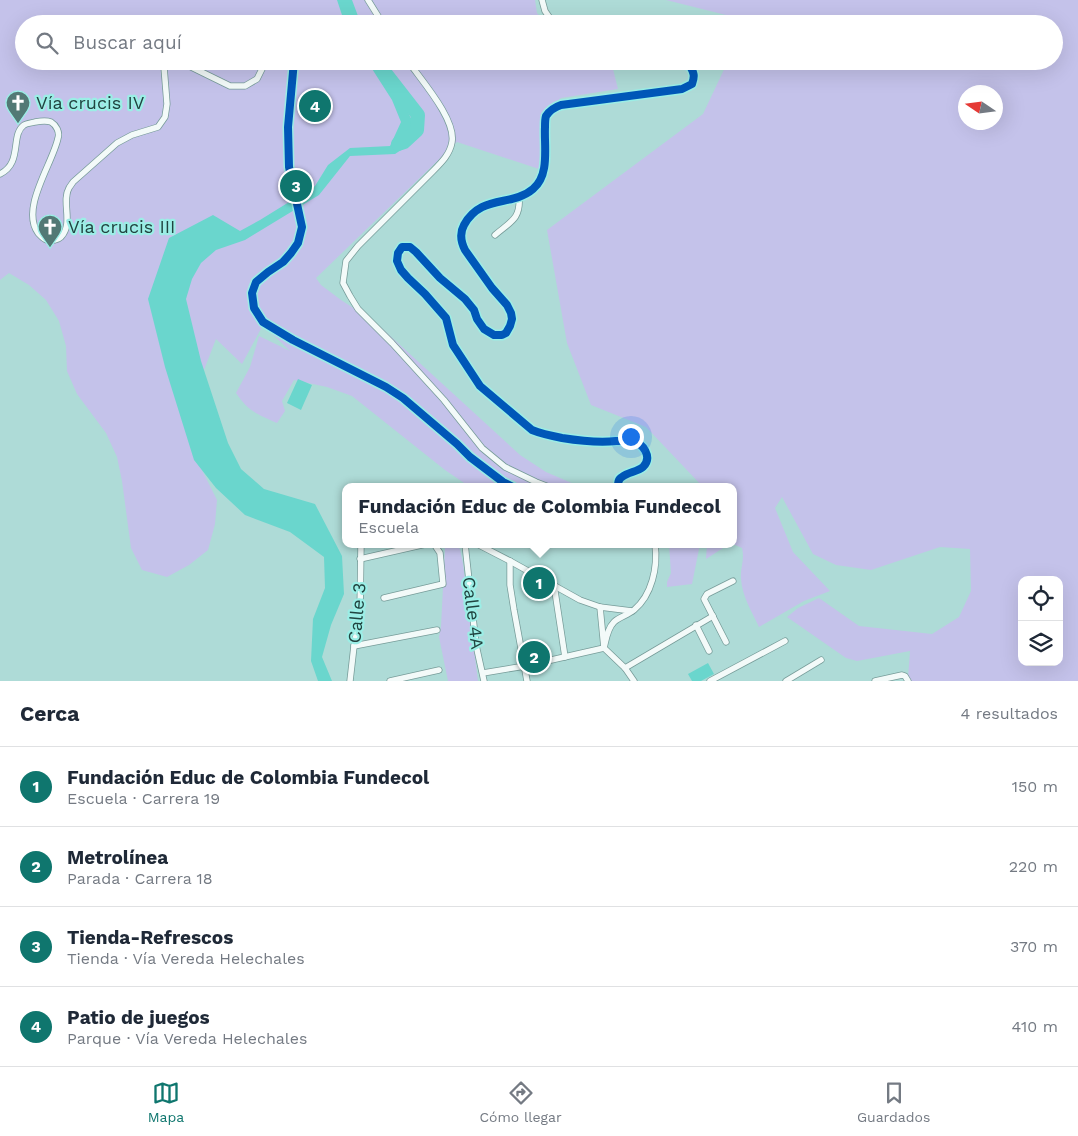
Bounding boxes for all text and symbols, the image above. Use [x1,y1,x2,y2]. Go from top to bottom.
search box [15,15,1063,70]
icon: search [33,29,61,57]
text: Buscar aquí [73,31,182,54]
north arrow [958,85,1003,130]
pin: 4 [299,87,331,125]
church icon: Vía crucis IV [5,90,31,124]
place label: Vía crucis IV [36,92,145,113]
pin: 3 [280,167,312,205]
church icon: Vía crucis III [37,214,63,248]
place label: Vía crucis III [68,216,175,237]
your location [618,424,644,450]
popup [342,483,737,548]
text: Fundación Educ de Colombia Fundecol [358,495,721,518]
text: Escuela [358,518,419,537]
pin: 1 [523,564,555,602]
street label: Calle 4A [459,575,488,651]
map controls [1018,576,1063,666]
button: locate [1018,576,1063,621]
street label: Calle 3 [343,582,370,644]
button: layers [1018,621,1063,666]
pin: 2 [518,638,550,676]
text: Cerca [20,701,79,726]
text: 4 resultados [961,704,1058,723]
text: Fundación Educ de Colombia Fundecol [67,766,429,789]
text: 1 [33,777,39,796]
text: 150 m [1012,777,1058,796]
text: Escuela · Carrera 19 [67,789,220,808]
text: Metrolínea [67,846,168,869]
text: 2 [31,857,41,876]
text: 220 m [1009,857,1058,876]
text: Parada · Carrera 18 [67,869,213,888]
text: Tienda-Refrescos [67,926,233,949]
text: 3 [31,937,41,956]
text: 370 m [1010,937,1058,956]
text: Tienda · Vía Vereda Helechales [67,949,305,968]
text: Patio de juegos [67,1006,210,1029]
text: 4 [31,1017,41,1036]
text: 410 m [1012,1017,1058,1036]
text: Parque · Vía Vereda Helechales [67,1029,307,1048]
tab: Mapa [148,1079,184,1125]
tab: Cómo llegar [479,1079,562,1125]
tab: Guardados [857,1079,930,1125]

